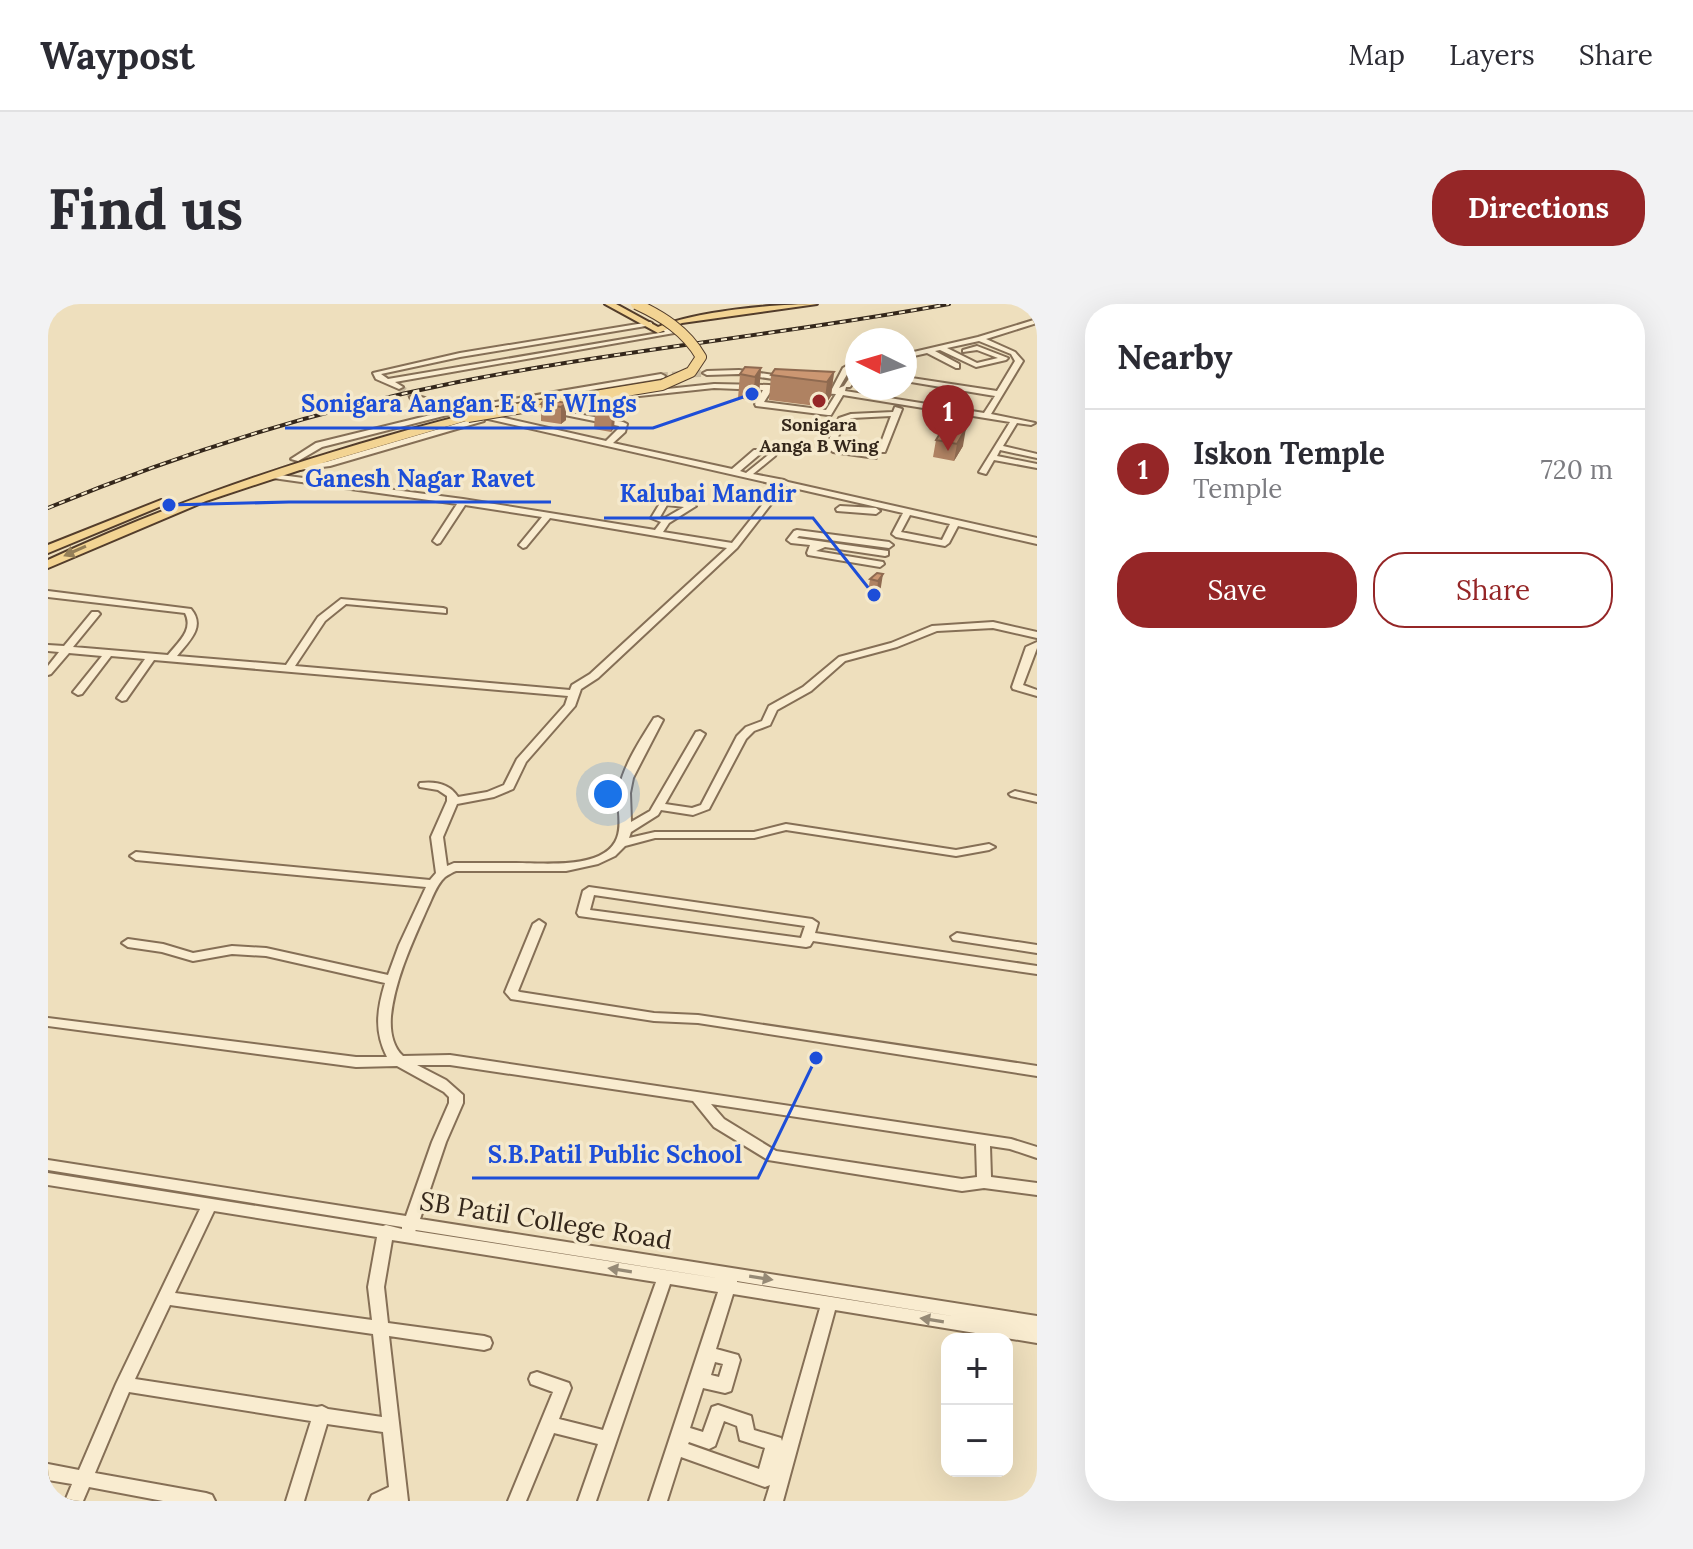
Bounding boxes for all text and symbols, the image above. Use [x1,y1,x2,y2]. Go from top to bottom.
text: Waypost [40,31,195,79]
text: Map [1348,37,1405,73]
text: Layers [1449,37,1535,73]
text: Share [1579,37,1653,73]
button: Directions [1432,170,1645,246]
text: Find us [48,173,243,244]
north arrow [845,328,917,400]
text: Nearby [1117,335,1233,378]
callout: Sonigara Aangan E & F WIngs [285,380,653,428]
pin: 1 [922,385,974,451]
text: Sonigara Aangan E & F WIngs [301,388,637,419]
marker: Sonigara Aanga B Wing [810,392,828,410]
place label: Sonigara Aanga B Wing [760,413,879,457]
text: Iskon Temple [1193,434,1385,472]
text: 1 [1138,453,1148,486]
text: 720 m [1541,453,1613,486]
callout: Ganesh Nagar Ravet [289,454,551,502]
text: Ganesh Nagar Ravet [305,463,536,494]
callout: Kalubai Mandir [604,470,813,518]
text: Temple [1193,472,1282,505]
text: Kalubai Mandir [619,478,797,509]
one-way arrow [63,545,87,558]
button: Save [1117,552,1357,628]
button: Share [1373,552,1613,628]
your location [588,774,628,814]
callout: S.B.Patil Public School [472,1130,758,1178]
text: S.B.Patil Public School [488,1139,742,1170]
street label: SB Patil College Road [418,1184,674,1256]
one-way arrow [607,1263,632,1276]
one-way arrow [749,1272,774,1285]
one-way arrow [919,1313,944,1326]
map controls [941,1333,1013,1477]
button: + [941,1333,1013,1405]
button: − [941,1405,1013,1477]

